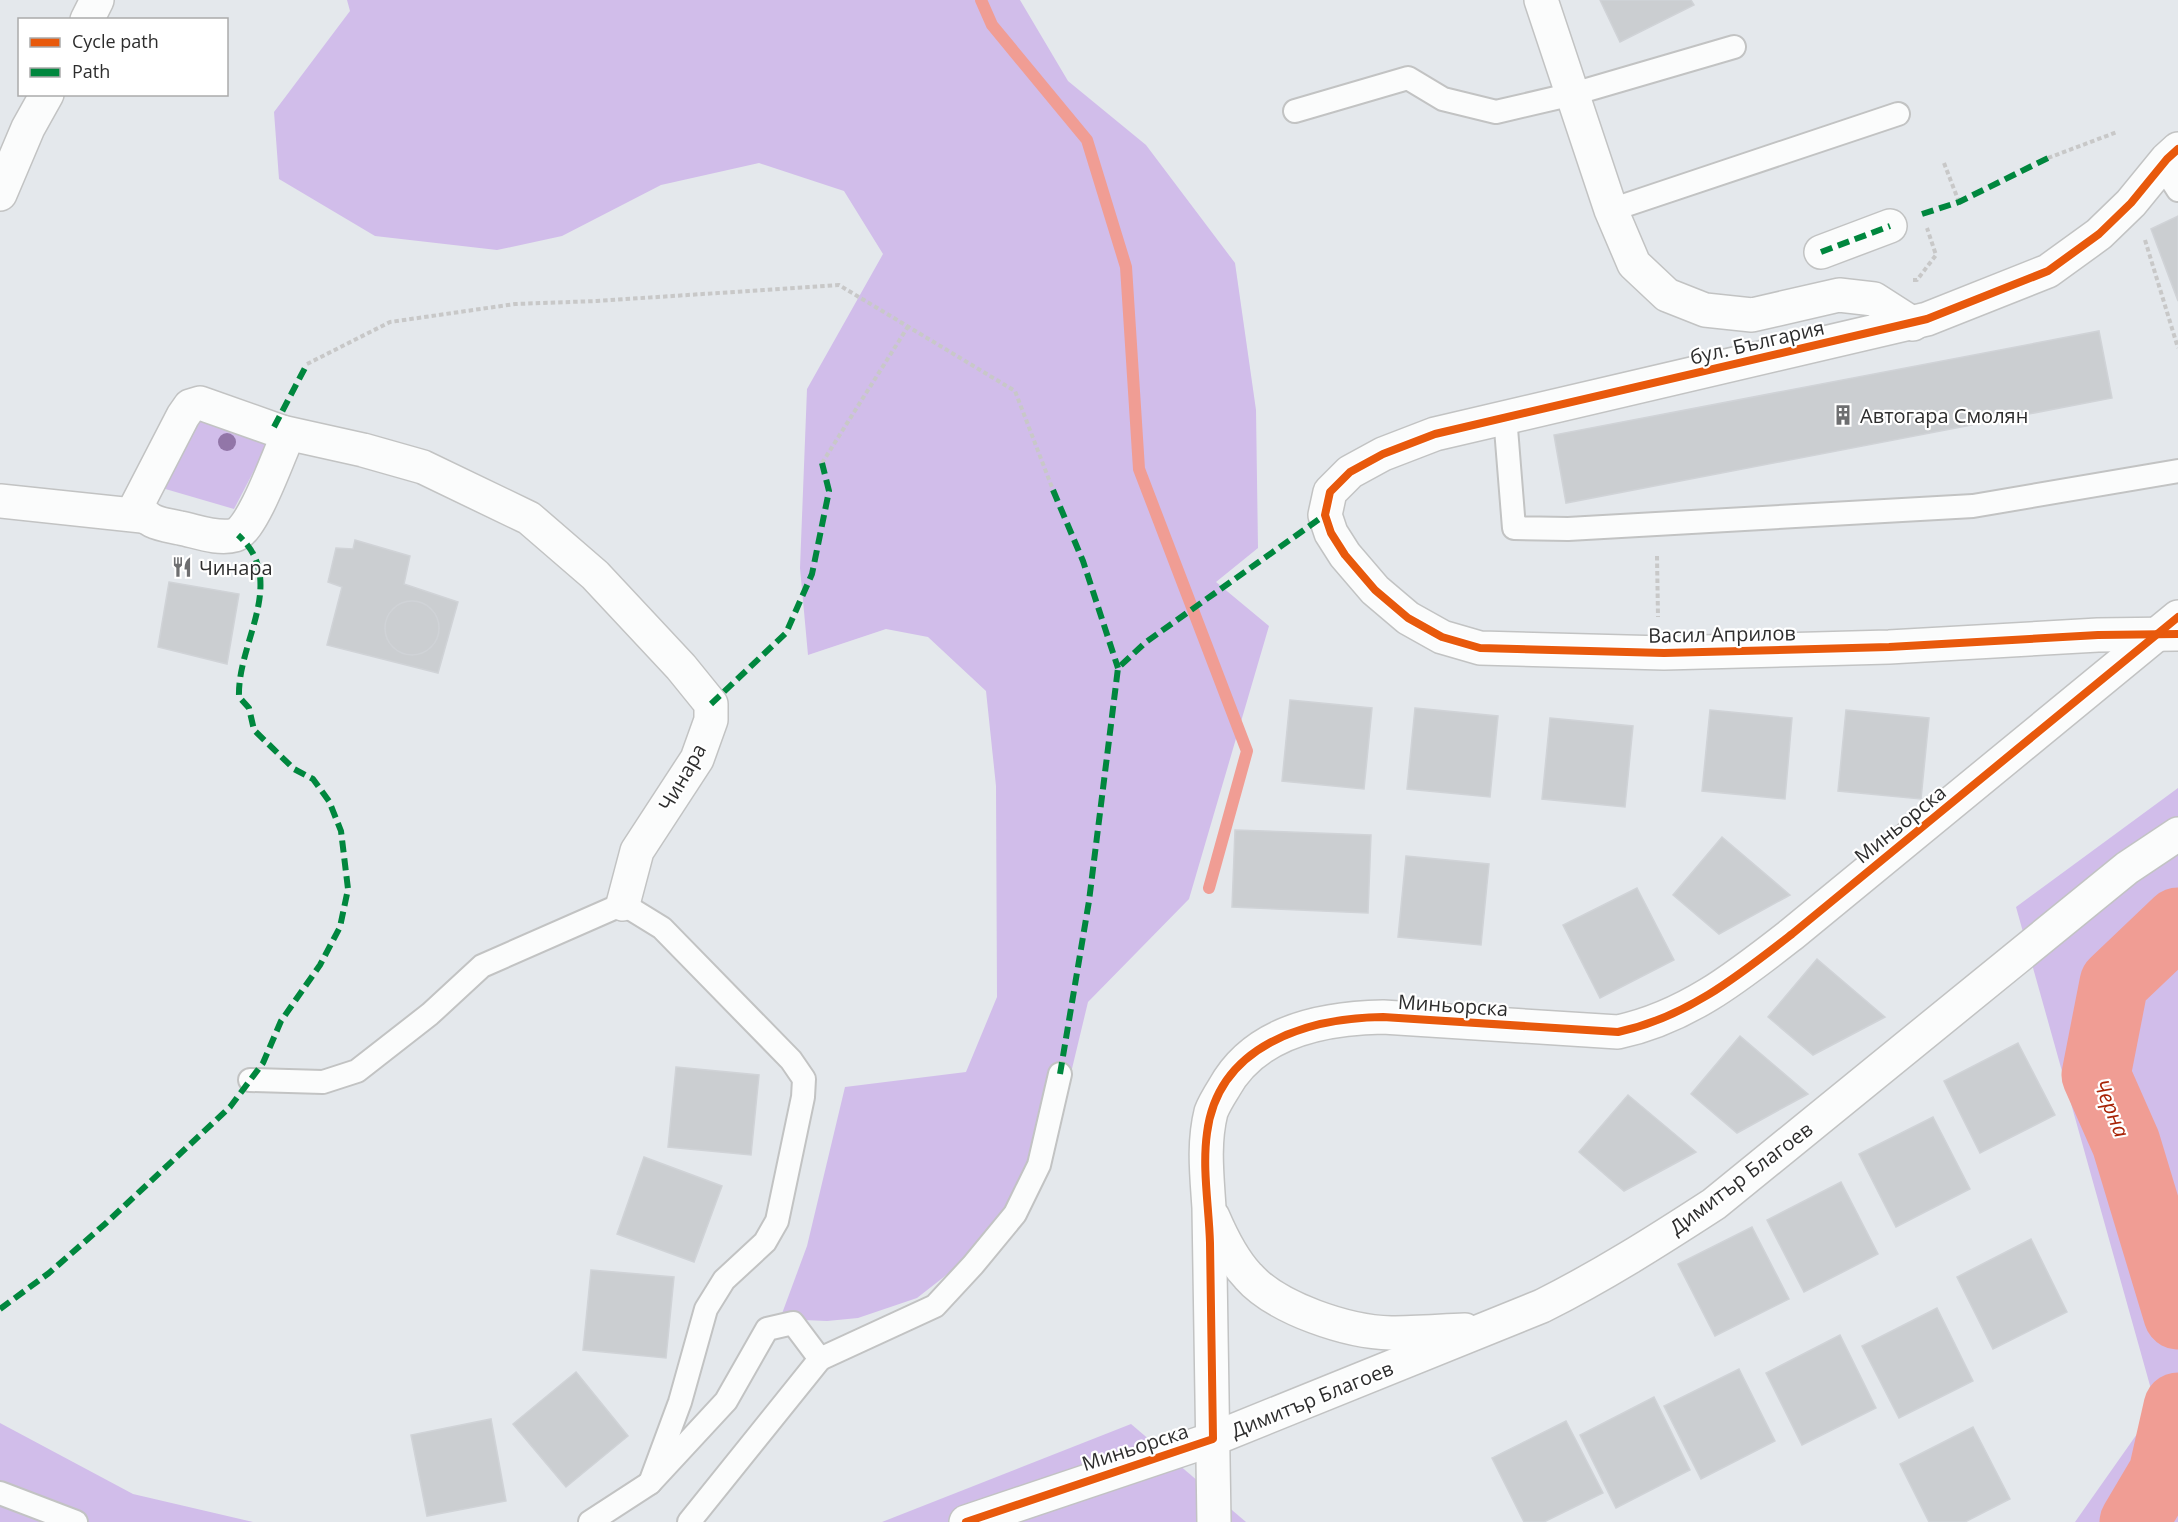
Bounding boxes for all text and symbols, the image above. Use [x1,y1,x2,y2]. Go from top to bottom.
legend [18,18,228,96]
text: Cycle path [72,29,159,53]
text: Path [72,59,110,83]
street label: бул. България [1687,313,1827,371]
place label: Автогара Смолян [1860,402,2028,429]
building icon: Автогара Смолян [1831,403,1855,427]
place label: Чинара [199,554,273,581]
restaurant icon: Чинара [170,555,194,579]
street label: Васил Априлов [1648,619,1796,649]
street label: Чинара [652,738,712,816]
street label: Миньорска [1849,779,1951,869]
street label: Миньорска [1397,988,1509,1022]
water label: Черна [2088,1075,2136,1141]
street label: Димитър Благоев [1664,1115,1818,1241]
street label: Димитър Благоев [1227,1354,1397,1444]
street label: Миньорска [1078,1417,1192,1477]

